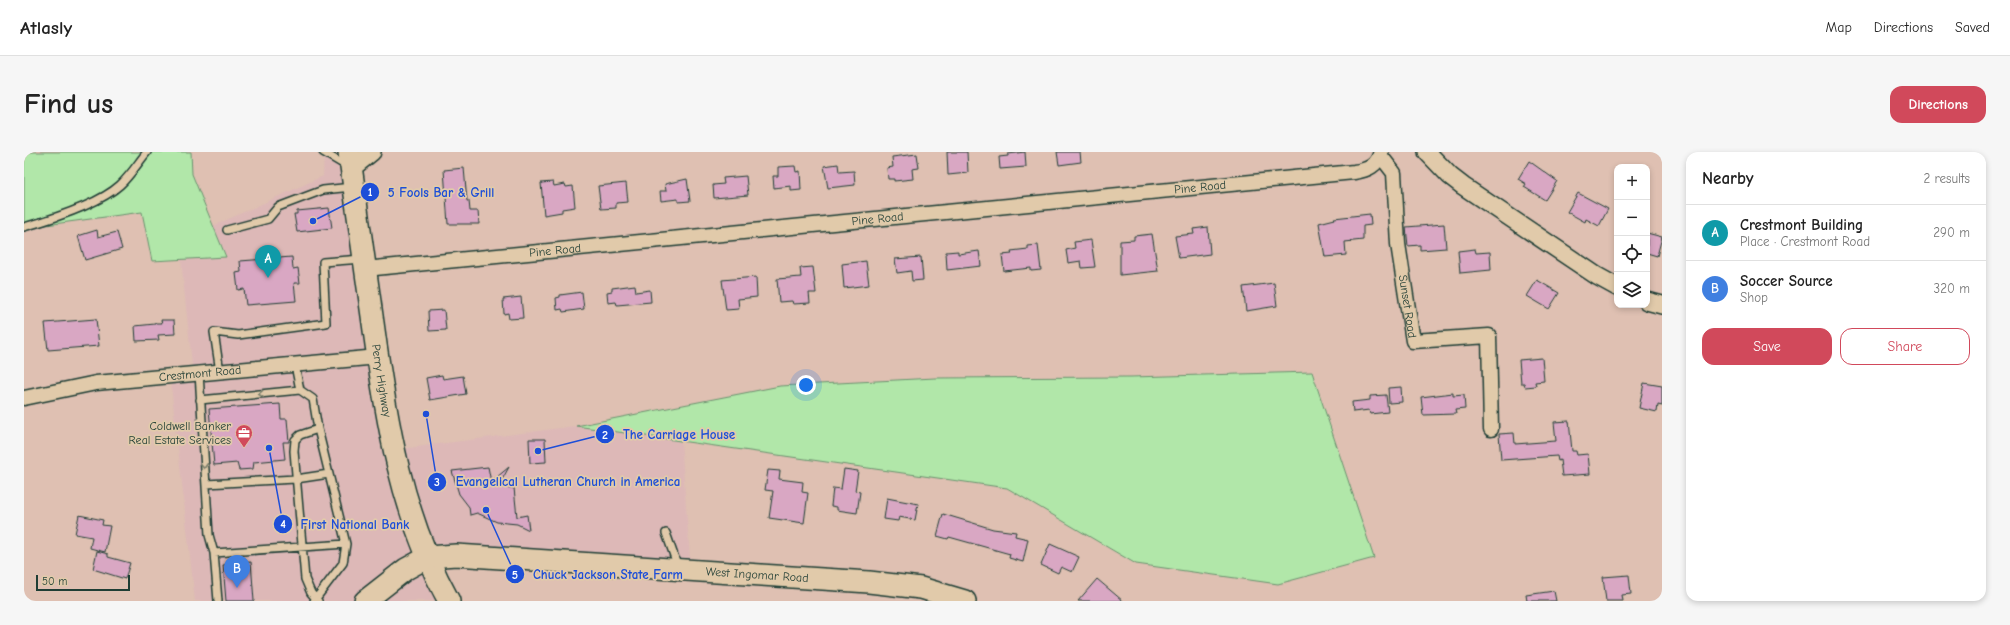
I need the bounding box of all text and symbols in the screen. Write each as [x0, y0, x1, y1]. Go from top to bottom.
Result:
text: Atlasly [20, 17, 72, 39]
text: Map [1825, 19, 1852, 36]
text: Directions [1874, 19, 1933, 36]
text: Saved [1955, 19, 1990, 36]
button: Directions [1890, 86, 1986, 123]
text: Find us [24, 88, 113, 120]
map controls [1614, 164, 1650, 308]
button: + [1614, 164, 1650, 200]
text: Nearby [1702, 169, 1753, 188]
text: 2 results [1923, 171, 1970, 186]
street label: Pine Road [1173, 178, 1227, 197]
callout: 5 Fools Bar & Grill [360, 179, 503, 204]
text: 1 [368, 185, 373, 199]
text: 5 Fools Bar & Grill [388, 185, 494, 200]
button: − [1614, 200, 1650, 236]
street label: Pine Road [851, 209, 904, 228]
text: Crestmont Building [1740, 216, 1863, 234]
text: A [1711, 225, 1719, 240]
text: 290 m [1933, 225, 1970, 240]
text: Place · Crestmont Road [1740, 234, 1870, 249]
button: locate [1614, 236, 1650, 272]
street label: Pine Road [528, 241, 582, 260]
pin: A [255, 245, 281, 278]
button: layers [1614, 272, 1650, 308]
text: Soccer Source [1740, 272, 1833, 290]
street label: Sunset Road [1396, 274, 1419, 339]
text: B [1711, 281, 1719, 296]
text: 320 m [1934, 281, 1970, 296]
text: Shop [1740, 290, 1768, 305]
button: Save [1702, 328, 1832, 365]
button: Share [1840, 328, 1970, 365]
street label: Perry Highway [369, 343, 395, 419]
street label: Crestmont Road [158, 363, 242, 384]
your location [796, 375, 816, 395]
one-way arrow [258, 389, 264, 398]
place label: Coldwell Banker Real Estate Services [129, 419, 231, 447]
callout: The Carriage House [595, 422, 743, 447]
office icon: Coldwell Banker Real Estate Services [234, 423, 254, 448]
text: The Carriage House [623, 427, 736, 442]
text: 2 [602, 428, 608, 442]
one-way arrow [200, 463, 209, 470]
callout: Evangelical Lutheran Church in America [427, 469, 688, 494]
text: Evangelical Lutheran Church in America [456, 474, 680, 489]
text: 3 [434, 475, 440, 489]
callout: First National Bank [273, 512, 418, 537]
text: 4 [280, 517, 286, 531]
text: First National Bank [301, 517, 410, 532]
pin: B [224, 555, 250, 588]
callout: Chuck Jackson State Farm [505, 562, 691, 587]
street label: West Ingomar Road [705, 564, 809, 585]
text: Chuck Jackson State Farm [533, 567, 683, 582]
text: 5 [512, 568, 518, 582]
scale bar [36, 573, 130, 592]
text: 50 m [42, 575, 67, 588]

